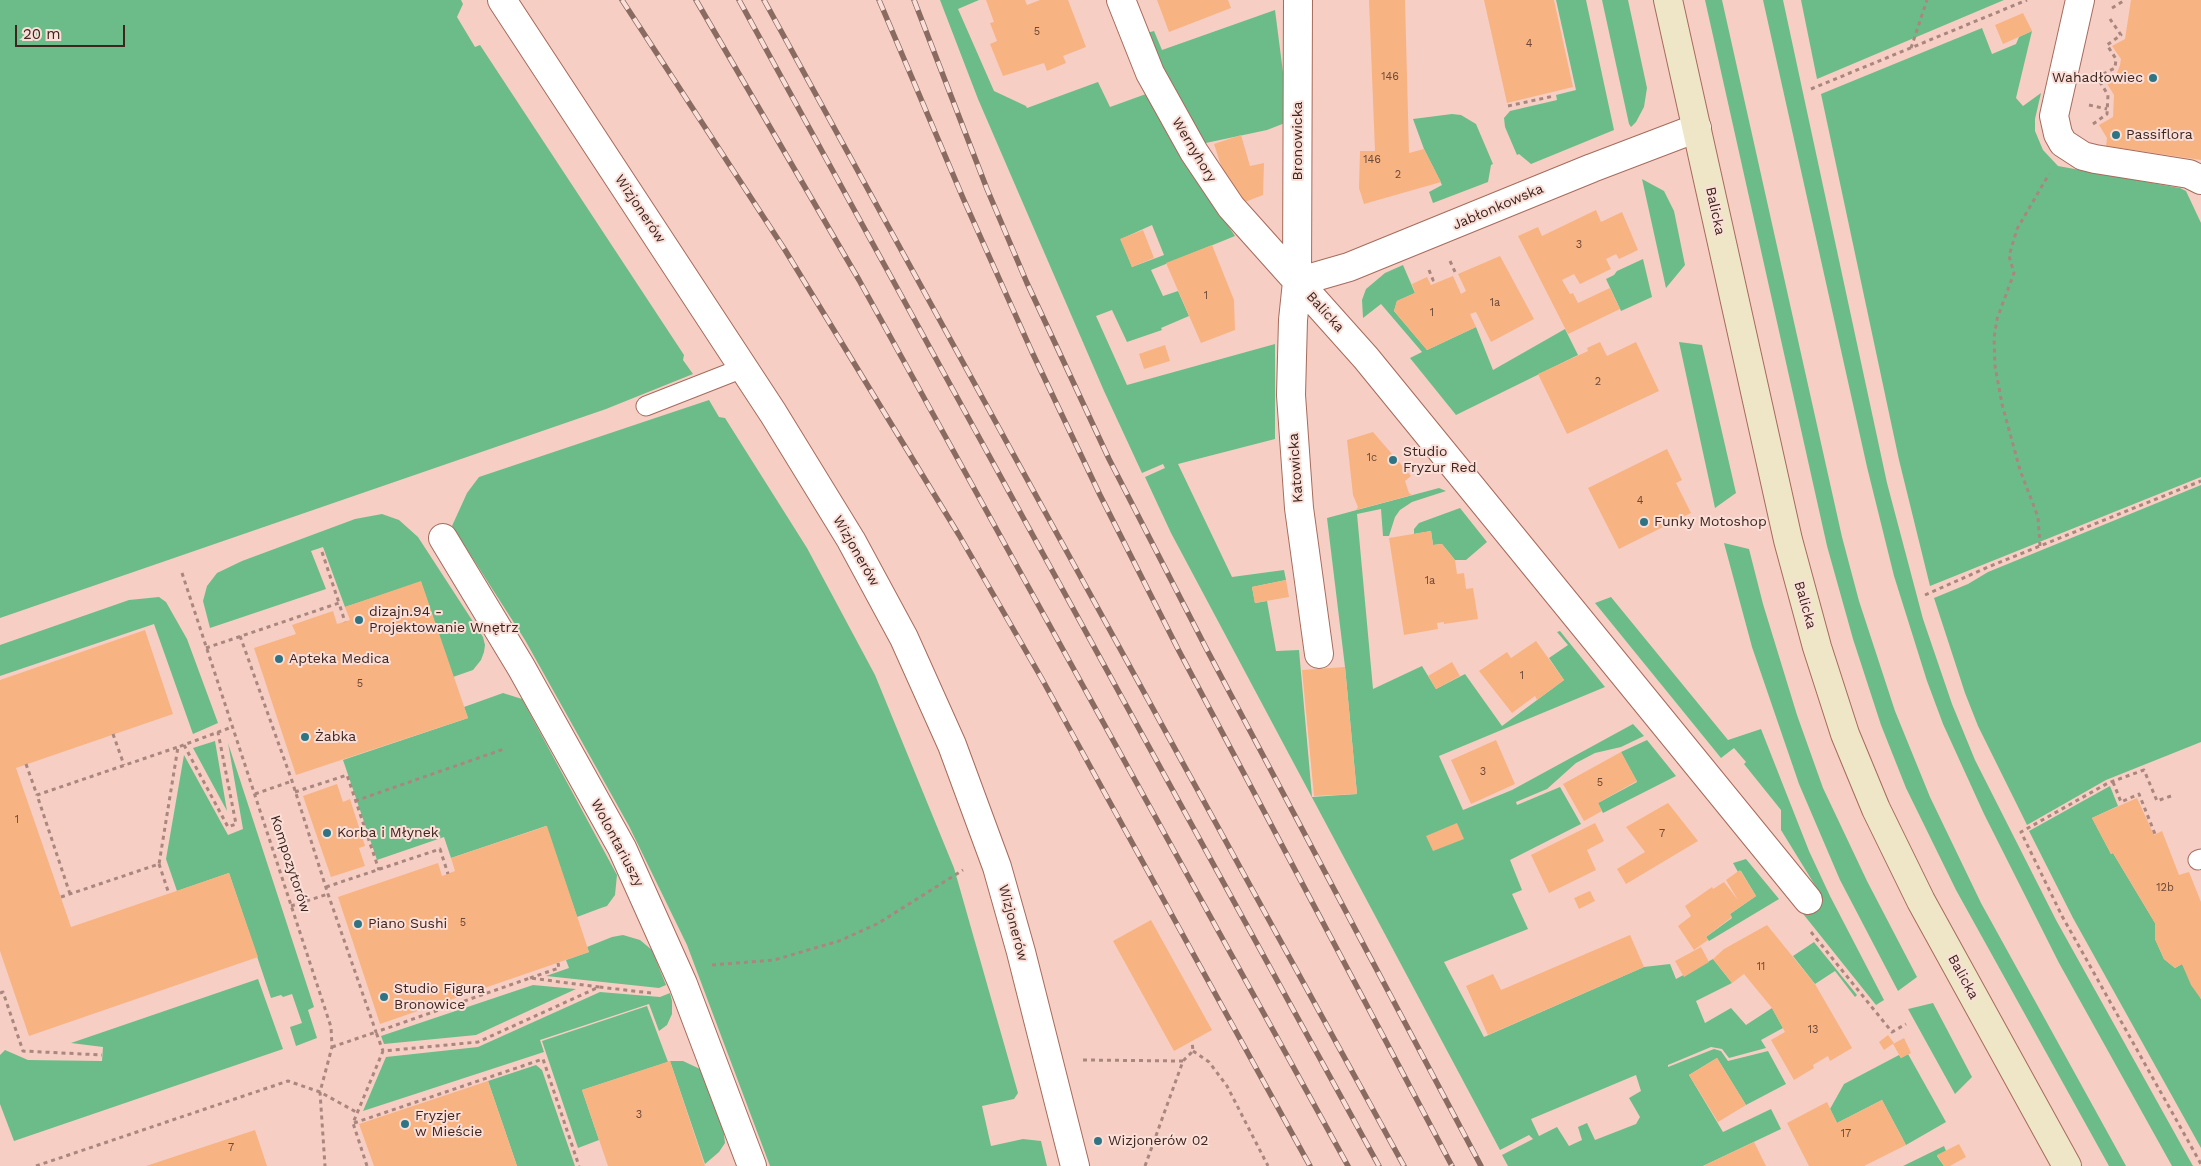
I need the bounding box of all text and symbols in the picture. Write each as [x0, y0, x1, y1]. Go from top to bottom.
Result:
scale bar [18, 15, 128, 47]
text: 20 m [23, 25, 61, 43]
house number: 5 [1034, 25, 1040, 39]
house number: 4 [1526, 37, 1532, 51]
house number: 146 [1381, 70, 1399, 84]
place label: Wahadłowiec [2052, 70, 2143, 86]
marker: Wahadłowiec [2147, 72, 2159, 84]
street label: Bronowicka [1290, 102, 1306, 180]
street label: Wernyhory [1168, 115, 1220, 185]
place label: Passiflora [2126, 127, 2193, 143]
marker: Passiflora [2110, 129, 2122, 141]
house number: 146 [1363, 153, 1381, 167]
house number: 2 [1395, 168, 1401, 182]
street label: Wizjonerów [611, 172, 669, 246]
street label: Jabłonkowska [1450, 180, 1546, 234]
street label: Balicka [1702, 185, 1728, 237]
house number: 3 [1576, 238, 1582, 252]
street label: Balicka [1302, 288, 1348, 336]
house number: 1 [1204, 289, 1208, 303]
house number: 1a [1490, 296, 1500, 310]
house number: 1 [1430, 306, 1434, 320]
house number: 2 [1595, 375, 1601, 389]
street label: Katowicka [1285, 433, 1307, 503]
place label: Studio Fryzur Red [1403, 444, 1476, 477]
house number: 1c [1367, 451, 1377, 465]
marker: Studio Fryzur Red [1387, 454, 1399, 466]
house number: 4 [1637, 494, 1643, 508]
street label: Wizjonerów [829, 513, 883, 589]
place label: Funky Motoshop [1654, 514, 1767, 530]
marker: Funky Motoshop [1638, 516, 1650, 528]
house number: 1a [1425, 574, 1435, 588]
street label: Balicka [1790, 579, 1820, 631]
place label: dizajn.94 - Projektowanie Wnętrz [369, 604, 519, 636]
marker: dizajn.94 - Projektowanie Wnętrz [353, 614, 365, 626]
place label: Apteka Medica [289, 651, 390, 667]
marker: Apteka Medica [273, 653, 285, 665]
house number: 1 [1520, 669, 1524, 683]
house number: 5 [357, 677, 363, 691]
place label: Żabka [315, 729, 356, 745]
marker: Żabka [299, 731, 311, 743]
house number: 3 [1480, 765, 1486, 779]
house number: 5 [1597, 776, 1603, 790]
street label: Wolontariuszy [587, 796, 647, 890]
house number: 1 [15, 813, 19, 827]
street label: Kompozytorów [266, 813, 314, 915]
place label: Korba i Młynek [337, 825, 439, 841]
marker: Korba i Młynek [321, 827, 333, 839]
house number: 7 [1659, 827, 1665, 841]
house number: 12b [2156, 881, 2174, 895]
street label: Wizjonerów [995, 883, 1031, 963]
place label: Piano Sushi [368, 916, 447, 932]
house number: 5 [460, 916, 466, 930]
marker: Piano Sushi [352, 918, 364, 930]
street label: Balicka [1944, 952, 1982, 1002]
house number: 11 [1757, 960, 1765, 974]
place label: Studio Figura Bronowice [394, 981, 485, 1014]
marker: Studio Figura Bronowice [378, 991, 390, 1003]
house number: 13 [1808, 1023, 1818, 1037]
place label: Fryzjer w Mieście [415, 1108, 482, 1140]
house number: 3 [636, 1108, 642, 1122]
marker: Fryzjer w Mieście [399, 1118, 411, 1130]
house number: 17 [1841, 1127, 1851, 1141]
place label: Wizjonerów 02 [1108, 1133, 1209, 1149]
marker: Wizjonerów 02 [1092, 1135, 1104, 1147]
house number: 7 [228, 1141, 234, 1155]

